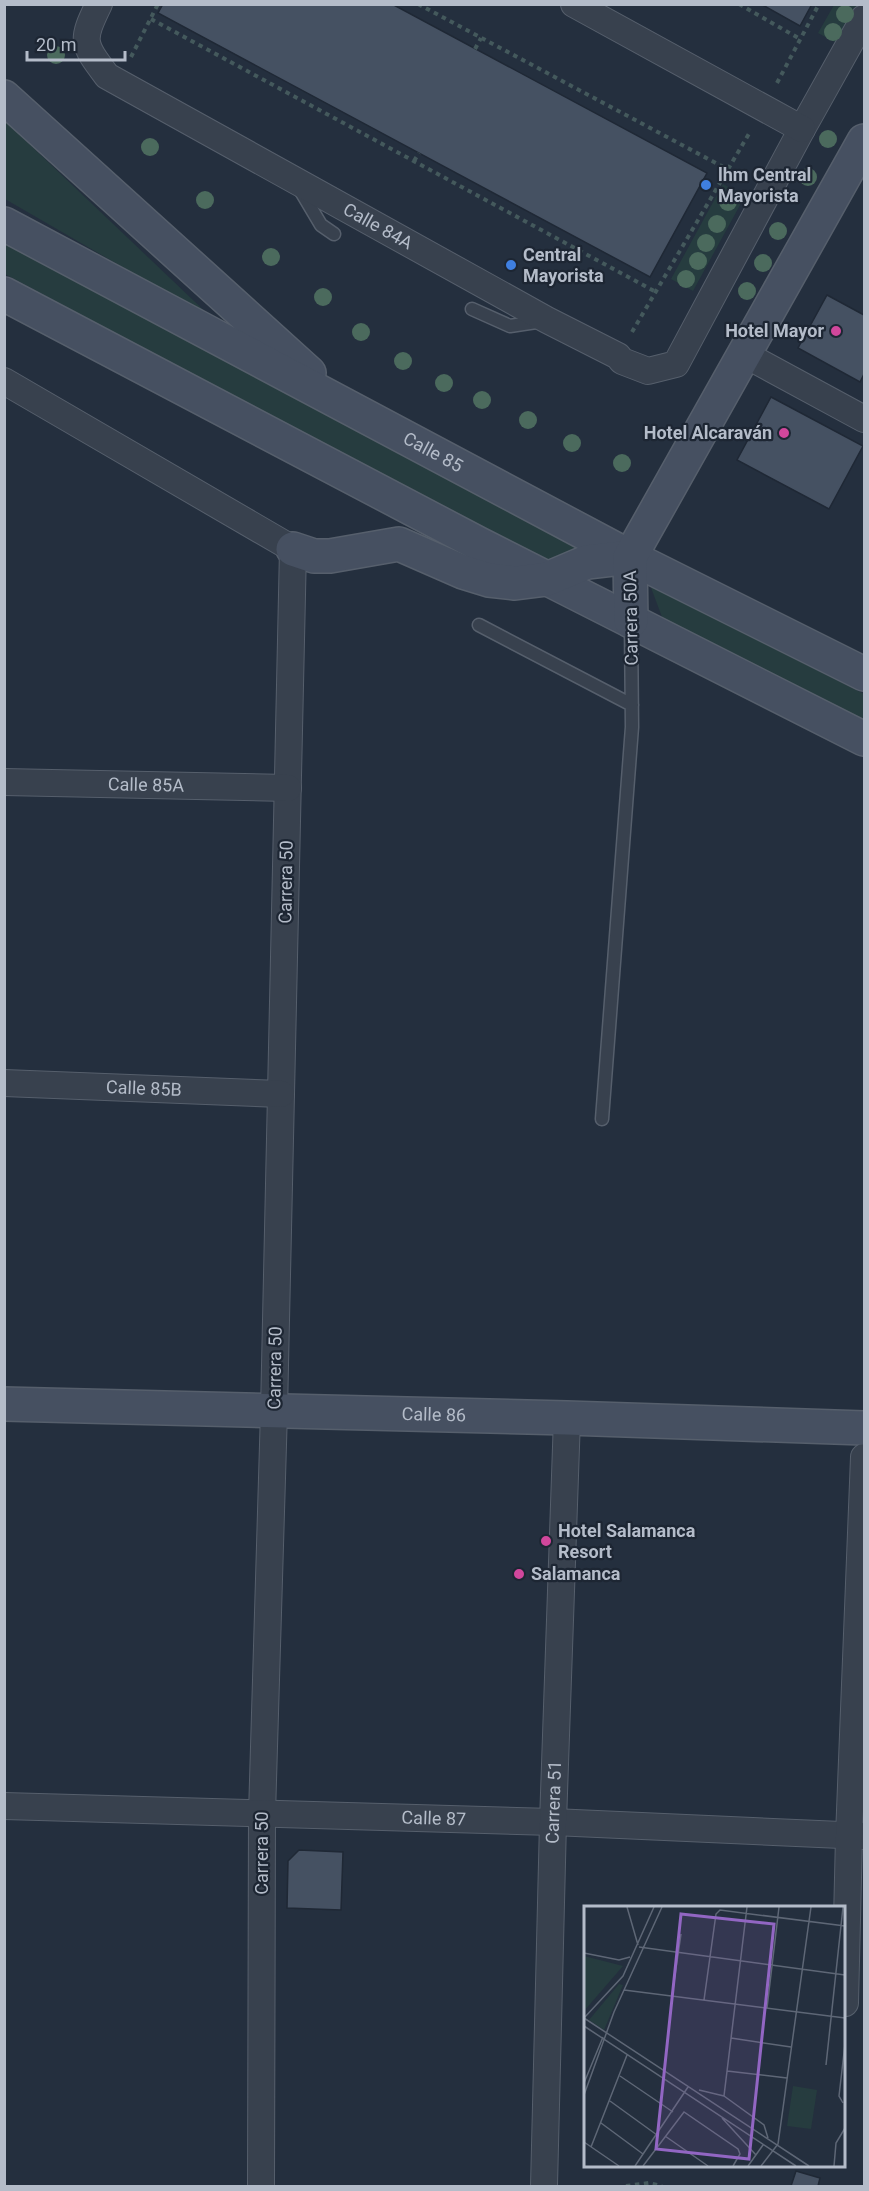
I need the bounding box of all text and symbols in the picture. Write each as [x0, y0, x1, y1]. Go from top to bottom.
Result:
scale bar [27, 24, 124, 62]
text: 20 m [36, 34, 76, 55]
place label: lhm Central Mayorista [718, 164, 811, 206]
marker: lhm Central Mayorista [699, 178, 713, 192]
street label: Calle 84A [340, 198, 417, 254]
place label: Central Mayorista [523, 244, 604, 286]
marker: Central Mayorista [504, 258, 518, 272]
place label: Hotel Mayor [725, 320, 824, 341]
marker: Hotel Mayor [829, 324, 843, 338]
place label: Hotel Alcaraván [644, 422, 772, 443]
marker: Hotel Alcaraván [777, 426, 791, 440]
street label: Calle 85 [400, 427, 467, 476]
street label: Carrera 50A [619, 570, 642, 666]
street label: Calle 85A [108, 773, 185, 796]
street label: Carrera 50 [274, 840, 297, 924]
street label: Calle 85B [106, 1076, 182, 1100]
street label: Carrera 50 [263, 1326, 286, 1410]
street label: Calle 86 [401, 1403, 466, 1425]
place label: Hotel Salamanca Resort [558, 1520, 696, 1562]
marker: Hotel Salamanca Resort [539, 1534, 553, 1548]
place label: Salamanca [531, 1563, 621, 1584]
marker: Salamanca [512, 1567, 526, 1581]
street label: Carrera 51 [541, 1760, 565, 1844]
street label: Calle 87 [401, 1807, 466, 1829]
street label: Carrera 50 [251, 1811, 272, 1895]
inset map [584, 1906, 845, 2167]

